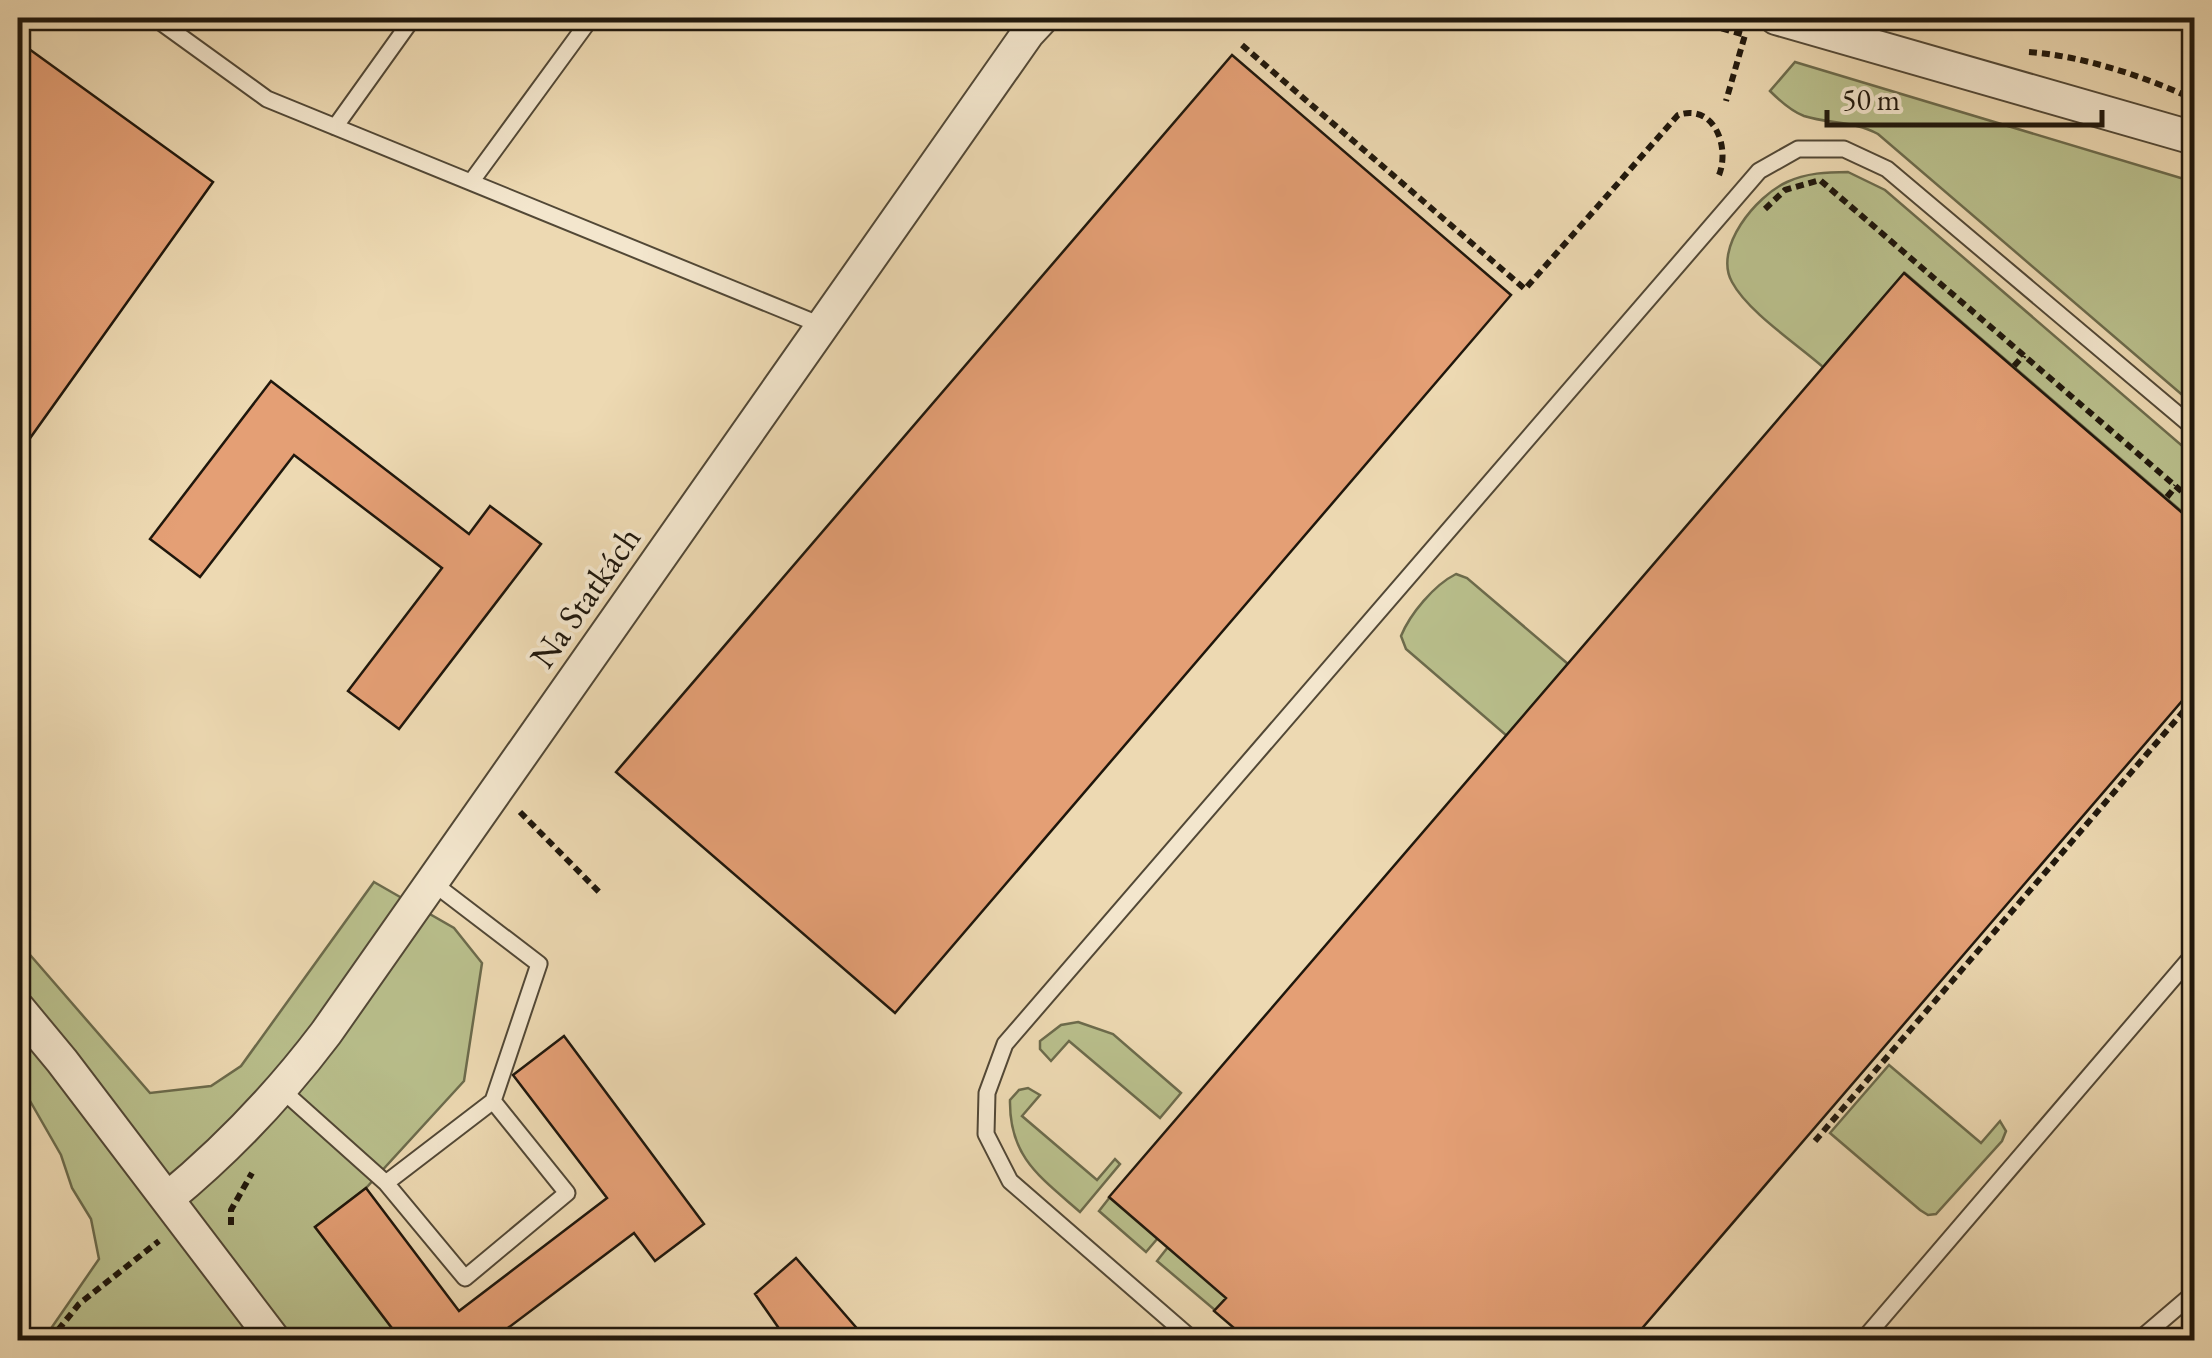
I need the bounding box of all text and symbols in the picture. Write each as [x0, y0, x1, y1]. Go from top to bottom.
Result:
scale bar [1827, 65, 2102, 127]
text: 50 m [1842, 80, 1900, 119]
street label: Na Statkách [519, 517, 650, 677]

